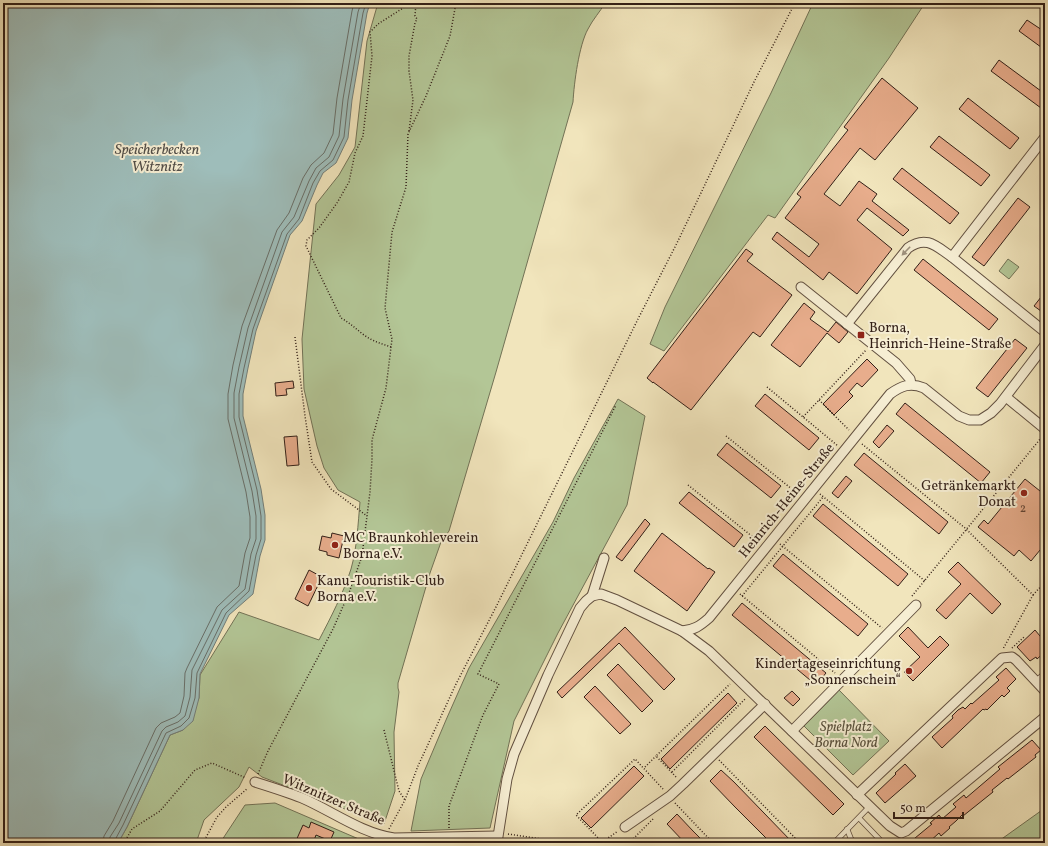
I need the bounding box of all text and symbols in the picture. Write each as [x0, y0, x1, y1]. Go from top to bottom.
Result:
water label: Speicherbecken Witznitz [115, 140, 200, 178]
one-way arrow [901, 246, 911, 256]
place label: Borna, Heinrich-Heine-Straße [869, 319, 1012, 354]
marker: Borna, Heinrich-Heine-Straße [856, 330, 866, 340]
street label: Heinrich-Heine-Straße [735, 439, 840, 562]
place label: Getränkemarkt Donat [921, 477, 1016, 512]
marker: Getränkemarkt Donat [1019, 488, 1029, 498]
house number: 2 [1020, 501, 1026, 517]
place label: MC Braunkohleverein Borna e.V. [343, 529, 479, 564]
marker: MC Braunkohleverein Borna e.V. [330, 540, 340, 550]
place label: Kanu-Touristik-Club Borna e.V. [317, 572, 445, 607]
marker: Kanu-Touristik-Club Borna e.V. [304, 583, 314, 593]
place label: Kindertageseinrichtung „Sonnenschein“ [755, 655, 901, 690]
marker: Kindertageseinrichtung „Sonnenschein“ [904, 666, 914, 676]
park label: Spielplatz Borna Nord [814, 718, 878, 753]
street label: Witznitzer Straße [279, 770, 388, 831]
scale bar [894, 794, 963, 820]
text: 50 m [900, 801, 926, 817]

